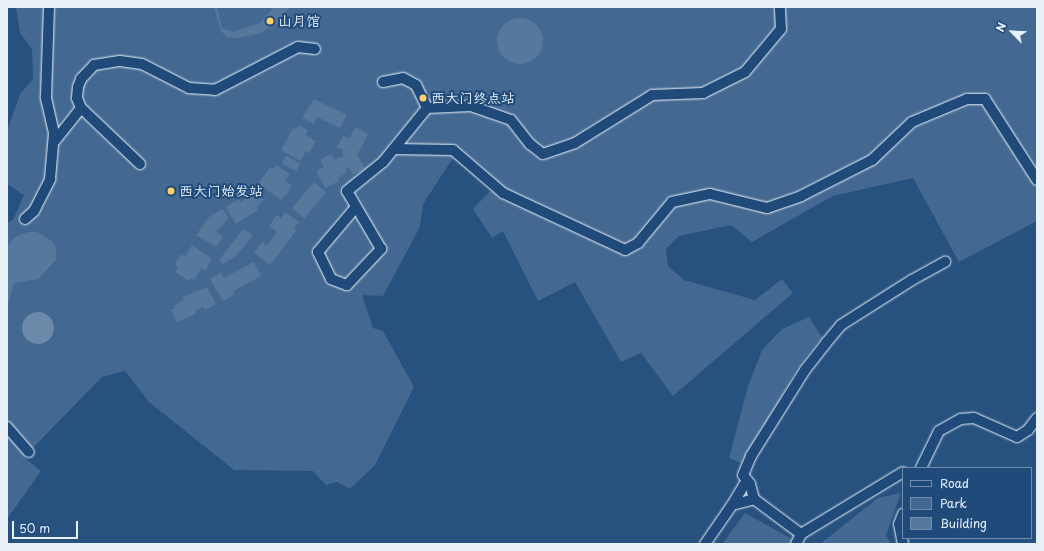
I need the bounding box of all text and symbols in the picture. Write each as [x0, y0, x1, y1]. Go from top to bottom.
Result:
north arrow [992, 12, 1032, 52]
place label: 山月馆 [278, 13, 320, 29]
marker: 山月馆 [265, 16, 275, 26]
text: N [991, 19, 1010, 34]
place label: 西大门终点站 [431, 90, 515, 106]
marker: 西大门终点站 [418, 93, 428, 103]
place label: 西大门始发站 [179, 183, 263, 199]
marker: 西大门始发站 [166, 186, 176, 196]
legend [902, 467, 1032, 539]
text: Road [940, 474, 969, 492]
text: Park [940, 494, 967, 512]
scale bar [14, 513, 80, 539]
text: Building [940, 514, 987, 532]
text: 50 m [19, 519, 50, 537]

